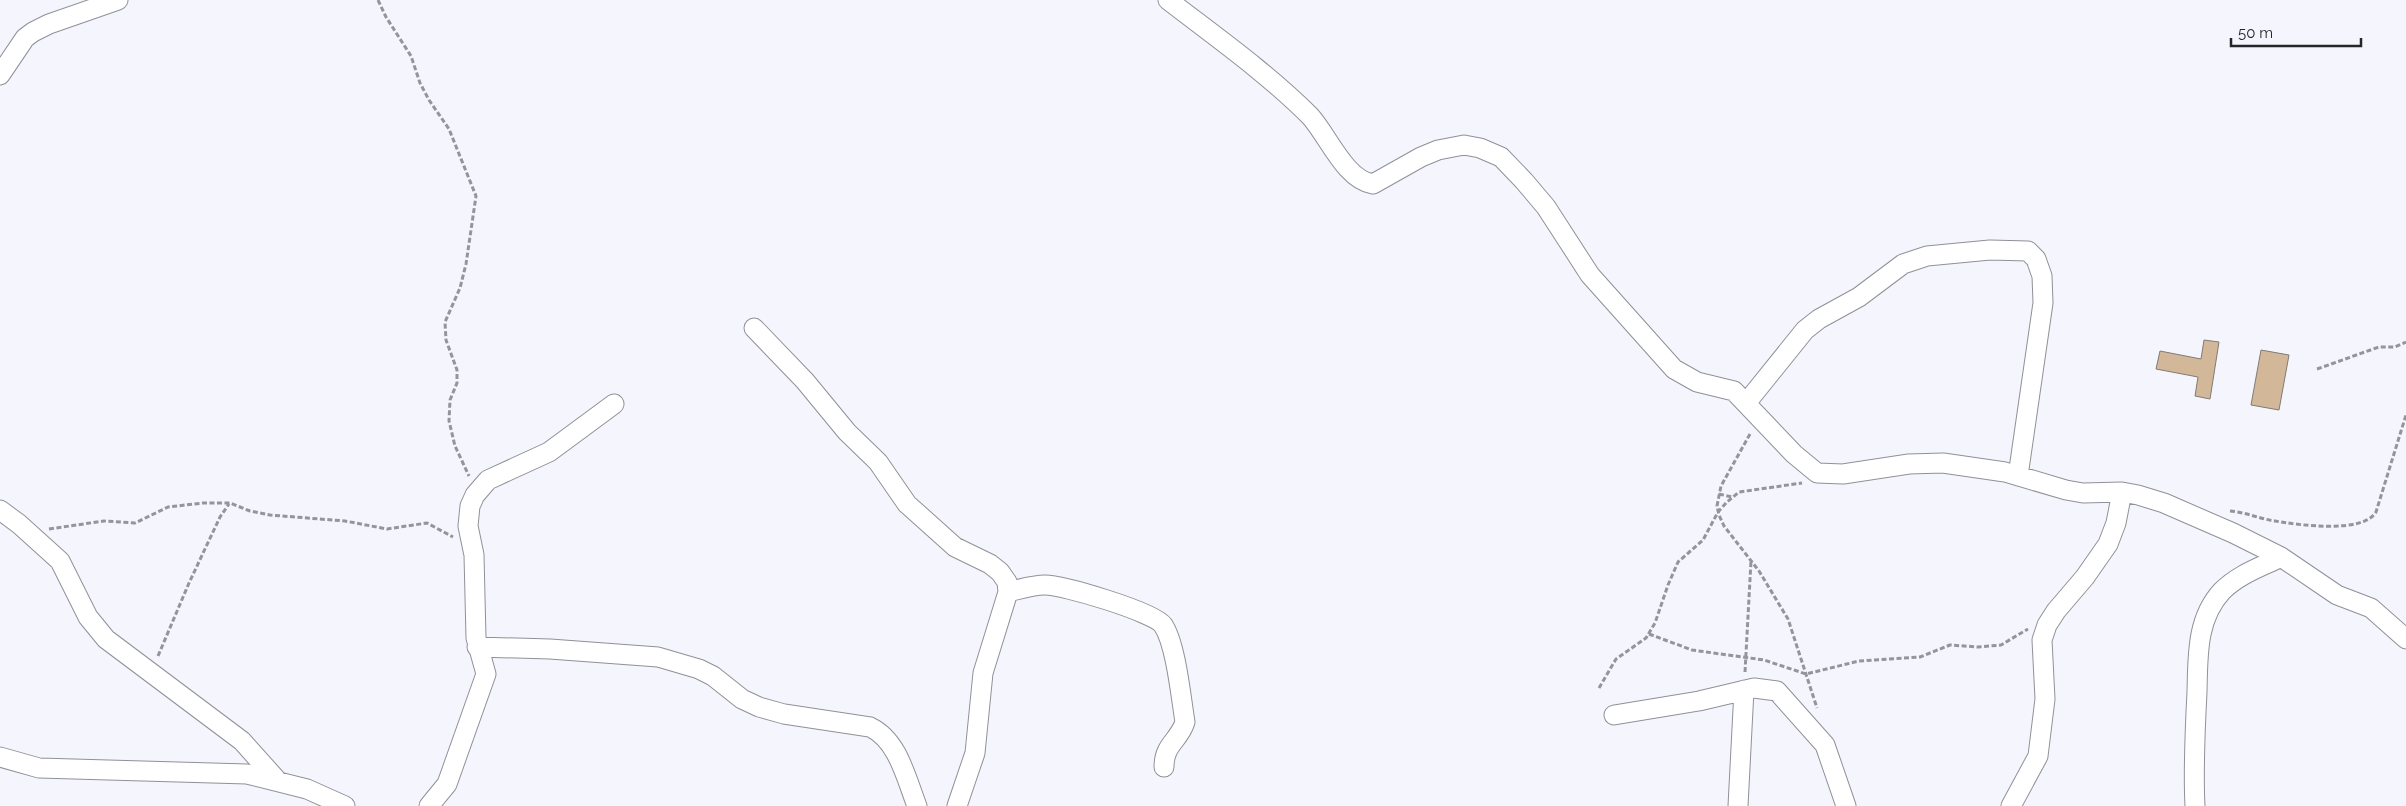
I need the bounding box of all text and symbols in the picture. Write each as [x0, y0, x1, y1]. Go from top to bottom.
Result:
scale bar [2231, 15, 2361, 47]
text: 50 m [2238, 24, 2273, 42]

